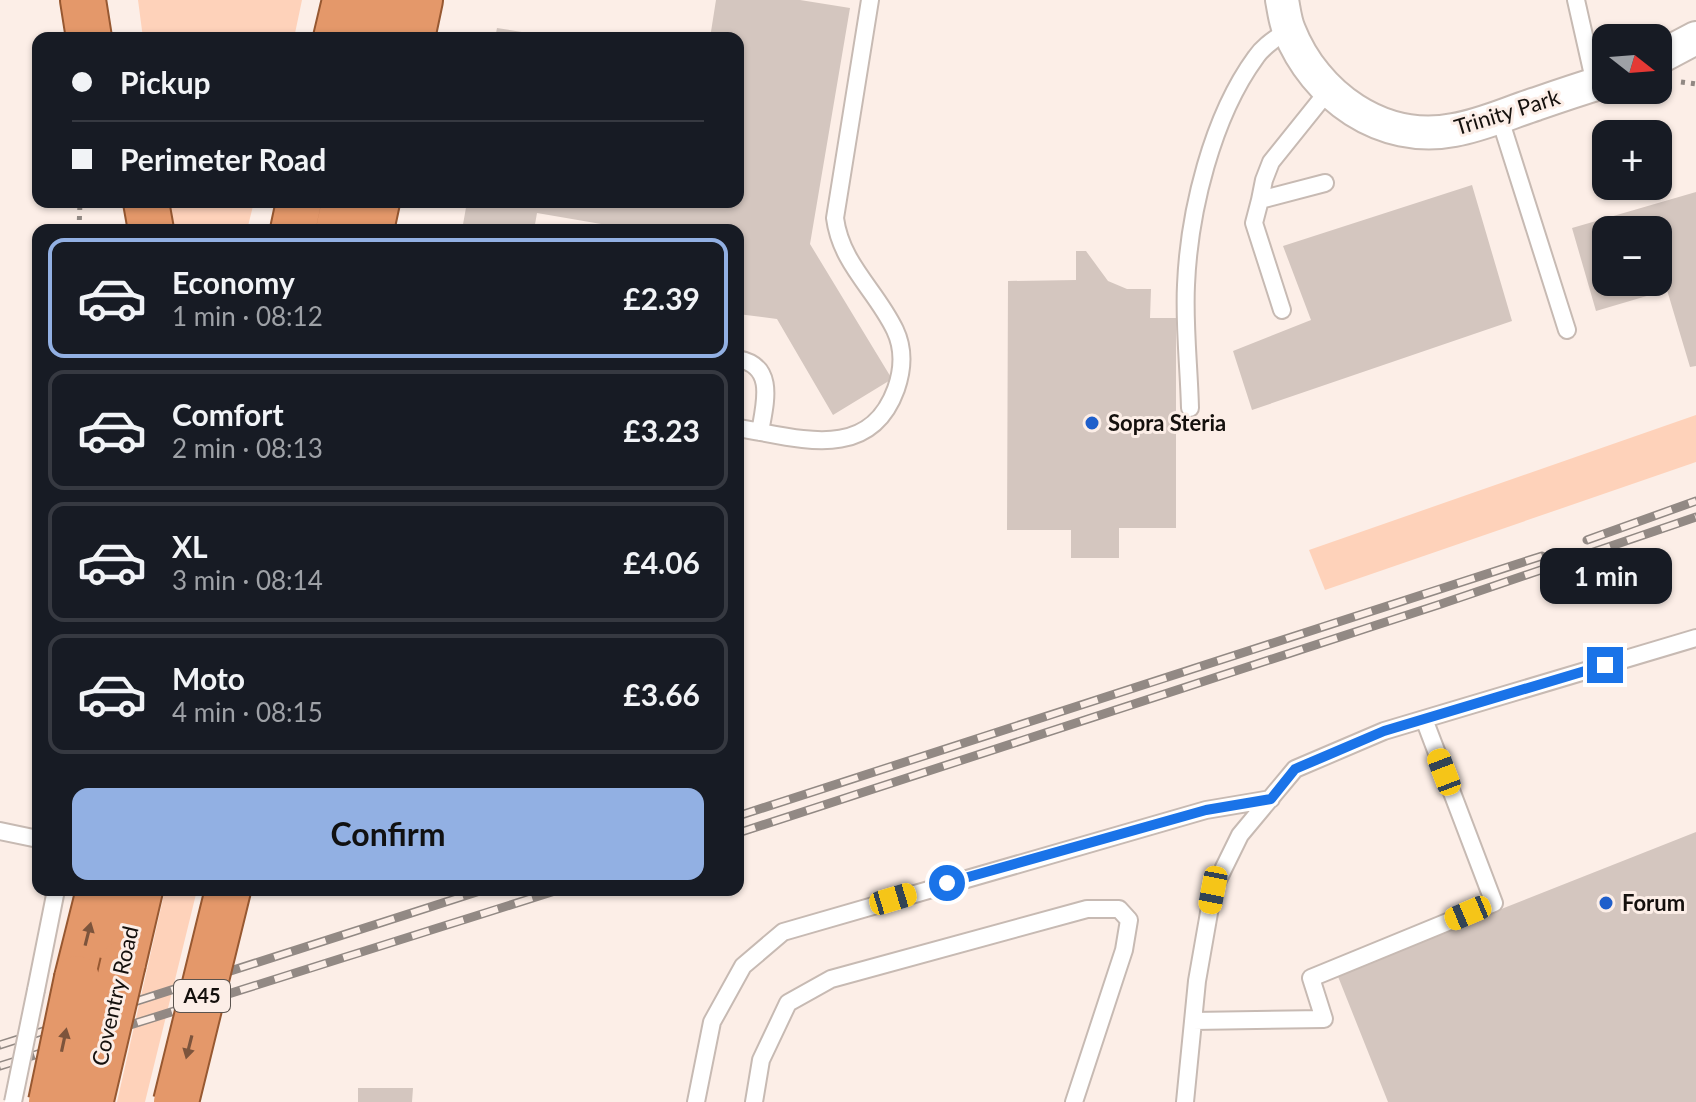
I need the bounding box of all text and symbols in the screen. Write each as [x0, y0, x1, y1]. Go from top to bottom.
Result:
north arrow [1592, 24, 1672, 104]
map controls [1592, 24, 1672, 296]
text: Pickup [120, 64, 211, 100]
street label: Trinity Park [1451, 82, 1564, 140]
button: + [1592, 120, 1672, 200]
text: Perimeter Road [120, 141, 326, 177]
button: − [1592, 216, 1672, 296]
icon: car [76, 262, 148, 334]
text: Economy [172, 264, 295, 300]
text: £2.39 [623, 280, 700, 316]
text: 1 min · 08:12 [172, 300, 323, 332]
icon: car [76, 394, 148, 466]
text: Comfort [172, 396, 284, 432]
place label: Sopra Steria [1108, 409, 1226, 436]
text: £3.23 [623, 412, 700, 448]
marker: Sopra Steria [1083, 414, 1101, 432]
text: 2 min · 08:13 [172, 432, 323, 464]
icon: car [76, 526, 148, 598]
text: XL [172, 528, 208, 564]
text: £4.06 [623, 544, 700, 580]
callout: 1 min [1539, 549, 1671, 605]
text: 1 min [1574, 560, 1638, 592]
text: 3 min · 08:14 [172, 564, 323, 596]
route end [1587, 647, 1623, 683]
icon: car [76, 658, 148, 730]
text: Moto [172, 660, 245, 696]
text: £3.66 [623, 676, 700, 712]
text: 4 min · 08:15 [172, 696, 323, 728]
car [1424, 745, 1464, 799]
button: Confirm [72, 788, 704, 880]
car [1197, 864, 1229, 916]
route start [929, 865, 965, 901]
car [867, 881, 919, 917]
place label: Forum [1622, 889, 1685, 916]
car [1441, 893, 1495, 933]
marker: Forum [1597, 894, 1615, 912]
one-way arrow [82, 922, 95, 947]
street label: Coventry Road [85, 923, 144, 1068]
road number: A45 [174, 980, 230, 1012]
one-way arrow [58, 1027, 71, 1052]
one-way arrow [183, 1035, 195, 1060]

